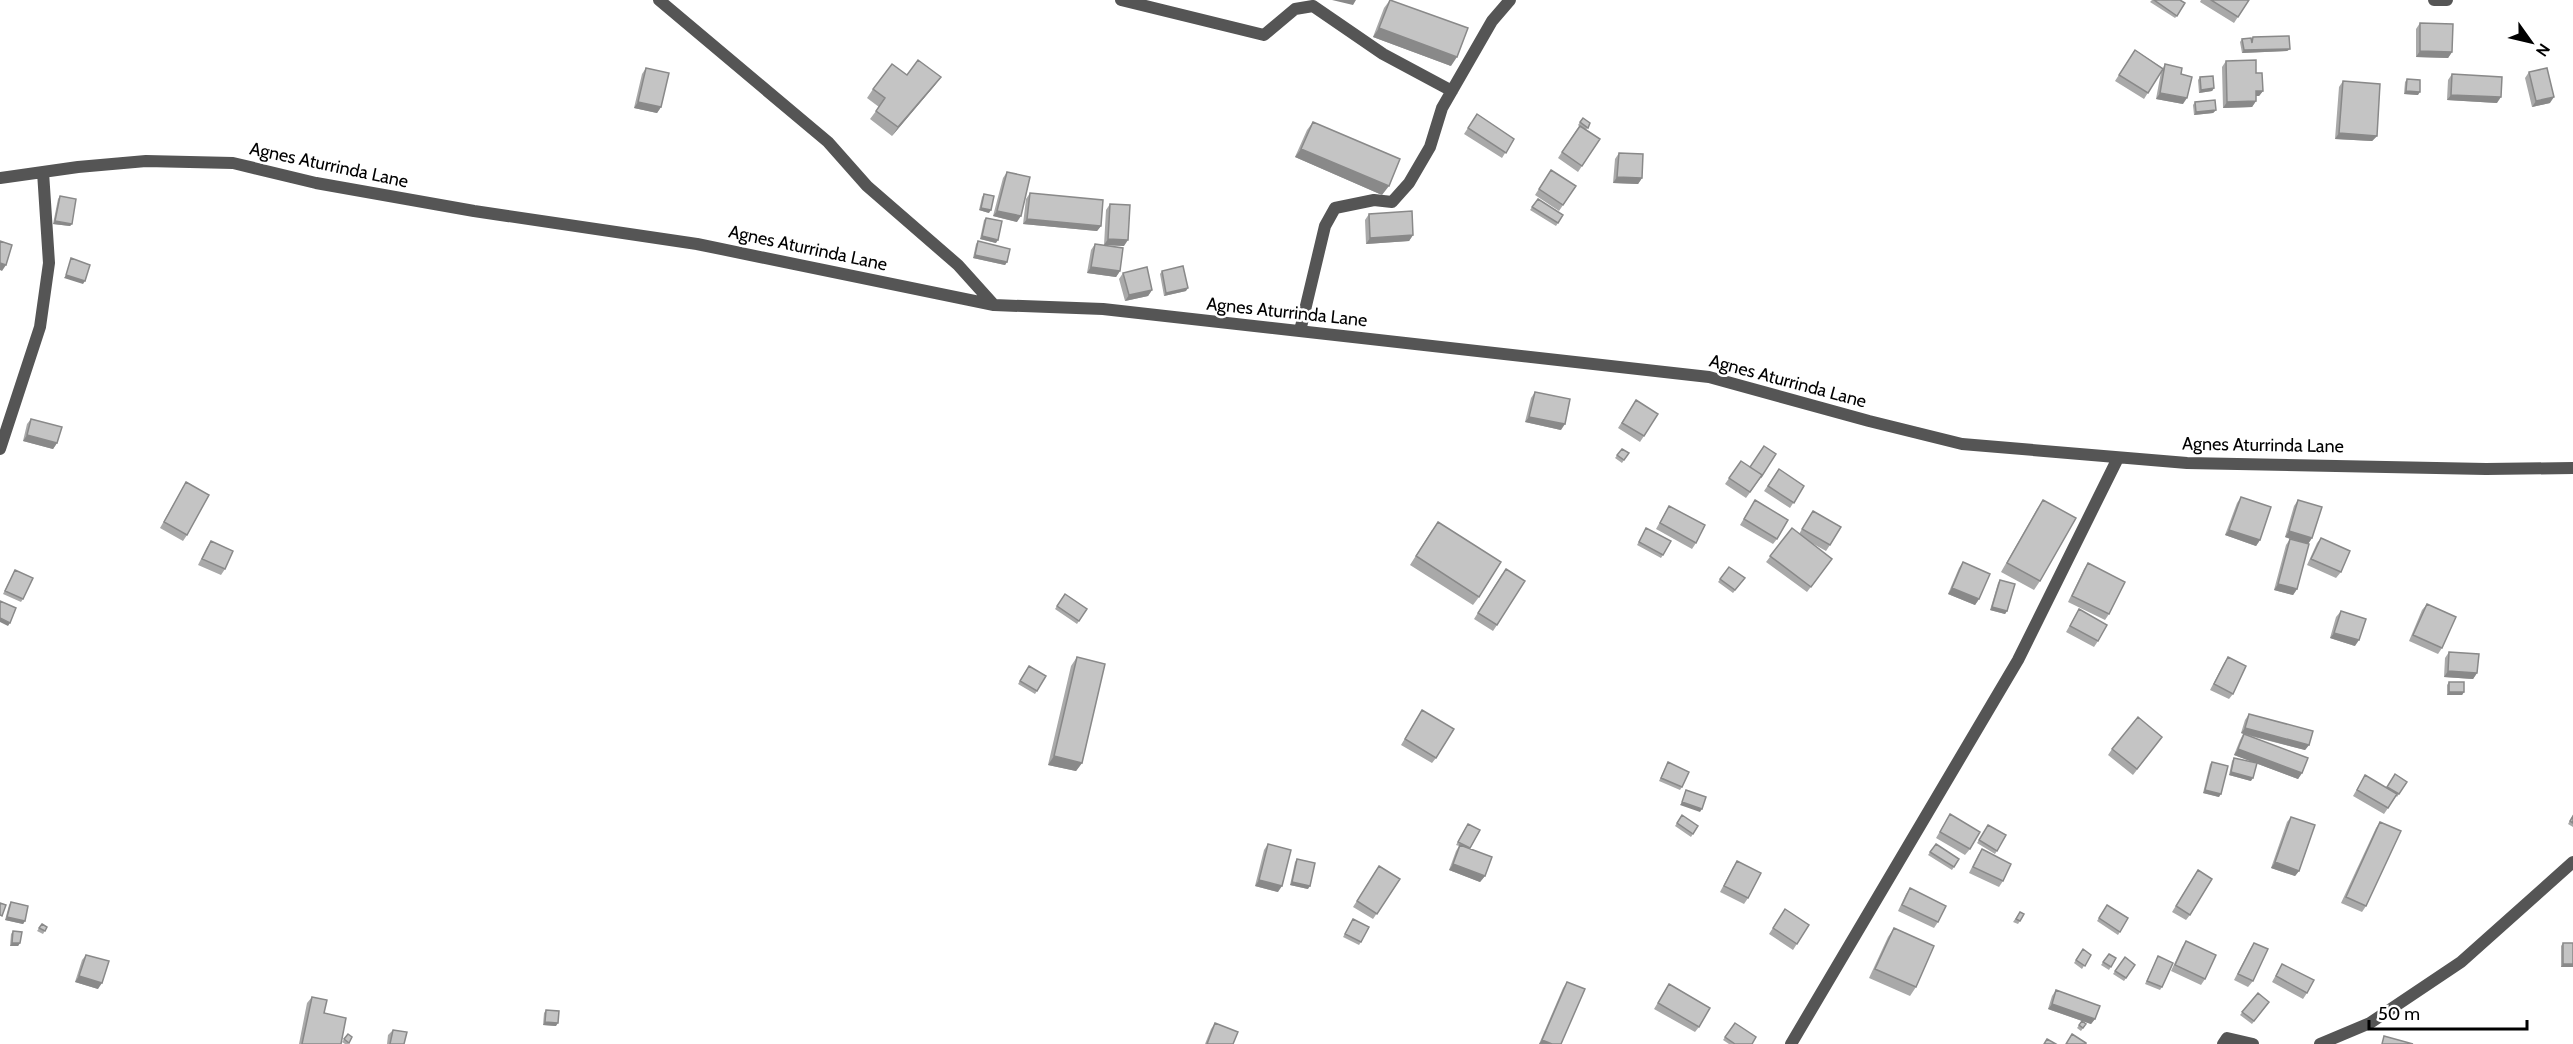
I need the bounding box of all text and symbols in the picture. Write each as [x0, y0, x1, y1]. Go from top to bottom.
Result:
north arrow [2501, 12, 2561, 72]
text: N [2532, 40, 2554, 60]
street label: Agnes Aturrinda Lane [248, 137, 410, 193]
street label: Agnes Aturrinda Lane [727, 220, 889, 276]
street label: Agnes Aturrinda Lane [1205, 293, 1369, 331]
street label: Agnes Aturrinda Lane [1707, 349, 1869, 413]
street label: Agnes Aturrinda Lane [2182, 433, 2344, 457]
scale bar [2369, 993, 2526, 1031]
text: 50 m [2378, 1003, 2420, 1025]

